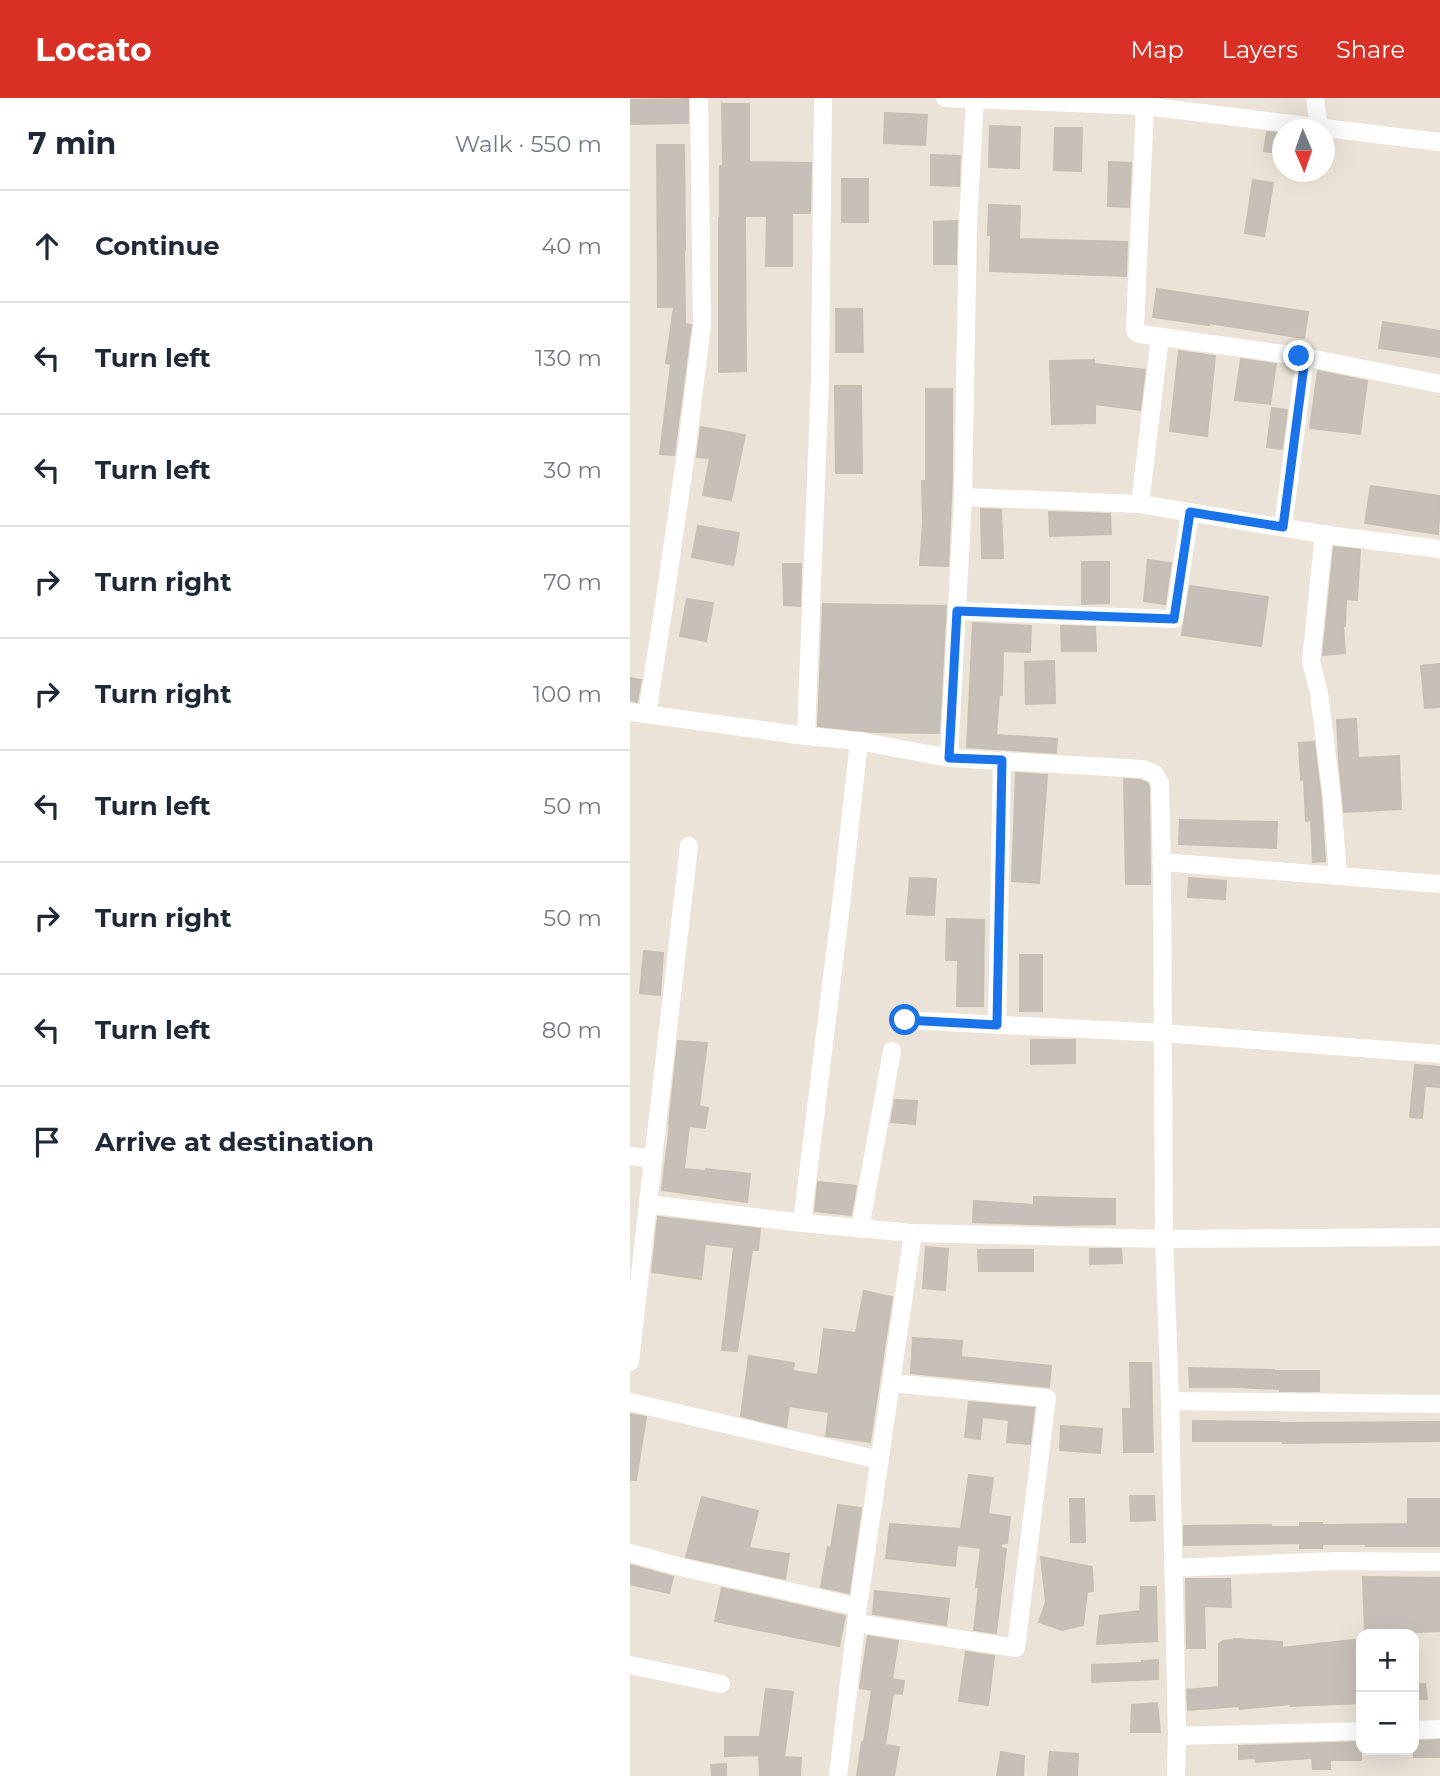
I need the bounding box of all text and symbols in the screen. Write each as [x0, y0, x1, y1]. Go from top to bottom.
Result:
text: Locato [35, 29, 152, 69]
text: Map [1130, 35, 1184, 64]
text: Layers [1222, 35, 1298, 64]
text: Share [1336, 35, 1405, 64]
north arrow [1272, 119, 1335, 182]
text: 7 min [28, 125, 116, 162]
text: Walk · 550 m [455, 130, 602, 158]
icon: ahead [28, 227, 66, 265]
text: Continue [95, 230, 220, 262]
text: 40 m [541, 232, 602, 260]
icon: left [28, 339, 66, 377]
route end [1283, 340, 1314, 371]
text: Turn left [95, 342, 211, 374]
text: 130 m [535, 344, 602, 372]
icon: left [28, 451, 66, 489]
text: Turn left [95, 454, 211, 486]
text: 30 m [543, 456, 602, 484]
icon: right [28, 563, 66, 601]
text: Turn right [95, 566, 231, 598]
text: 70 m [543, 568, 602, 596]
icon: right [28, 675, 66, 713]
text: Turn right [95, 678, 231, 710]
text: 100 m [533, 680, 602, 708]
icon: left [28, 787, 66, 825]
text: Turn left [95, 790, 211, 822]
text: 50 m [543, 792, 602, 820]
icon: right [28, 899, 66, 937]
text: Turn right [95, 902, 231, 934]
text: 50 m [543, 904, 602, 932]
route start [889, 1004, 920, 1035]
icon: left [28, 1011, 66, 1049]
text: Turn left [95, 1014, 211, 1046]
text: 80 m [542, 1016, 602, 1044]
icon: arrive [28, 1123, 66, 1161]
text: Arrive at destination [95, 1126, 374, 1158]
map controls [1356, 1629, 1419, 1755]
button: + [1356, 1629, 1419, 1692]
button: − [1356, 1692, 1419, 1755]

